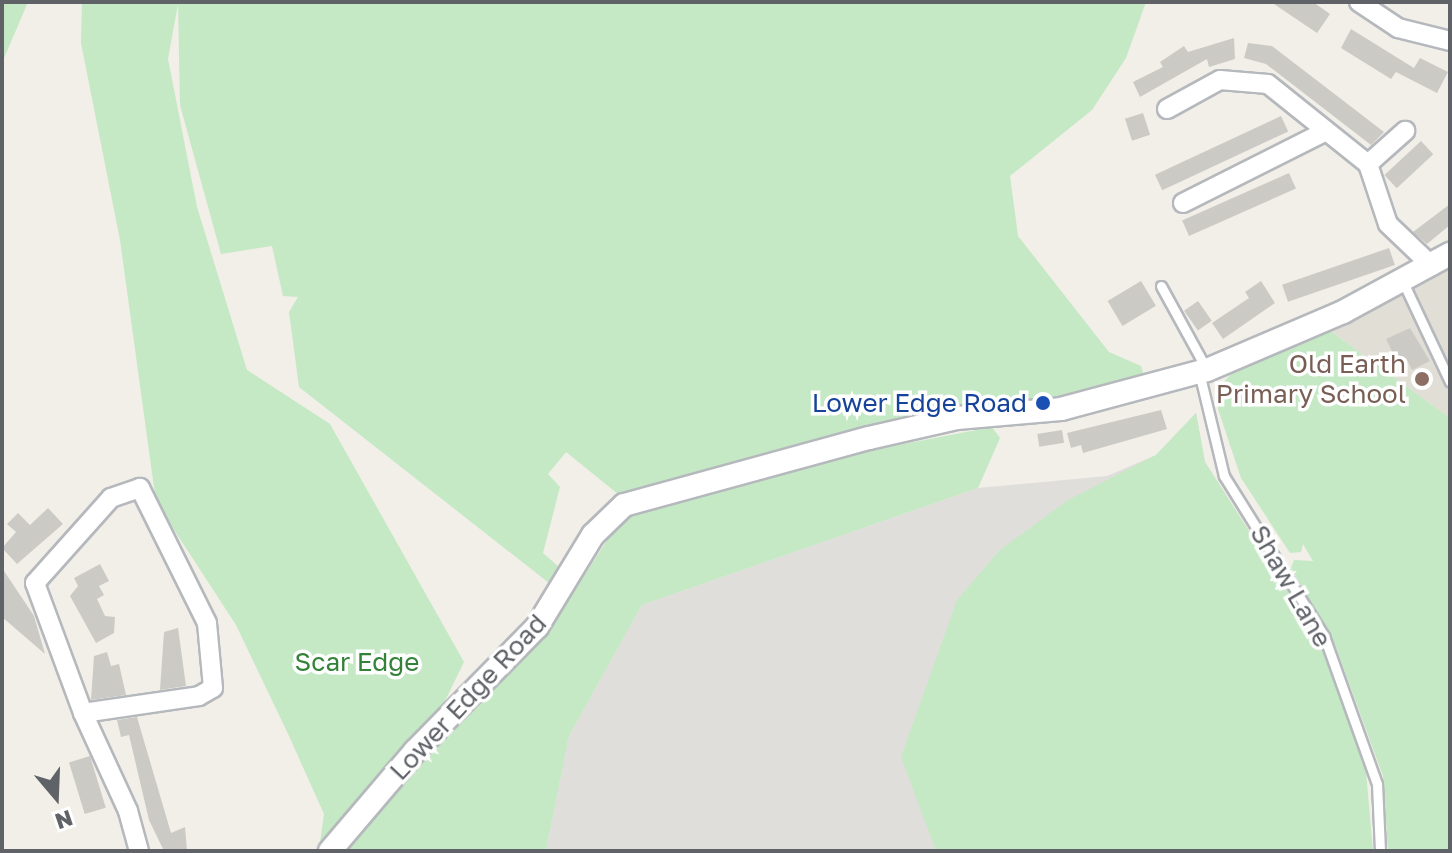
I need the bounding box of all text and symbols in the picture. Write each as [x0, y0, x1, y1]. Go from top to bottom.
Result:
place label: Old Earth Primary School [1216, 348, 1406, 410]
marker: Old Earth Primary School [1413, 370, 1431, 388]
place label: Lower Edge Road [812, 387, 1027, 419]
marker: Lower Edge Road [1034, 394, 1052, 412]
street label: Shaw Lane [1244, 520, 1338, 652]
street label: Lower Edge Road [383, 608, 553, 786]
park label: Scar Edge [295, 646, 419, 678]
north arrow [16, 757, 96, 837]
text: N [52, 805, 76, 836]

